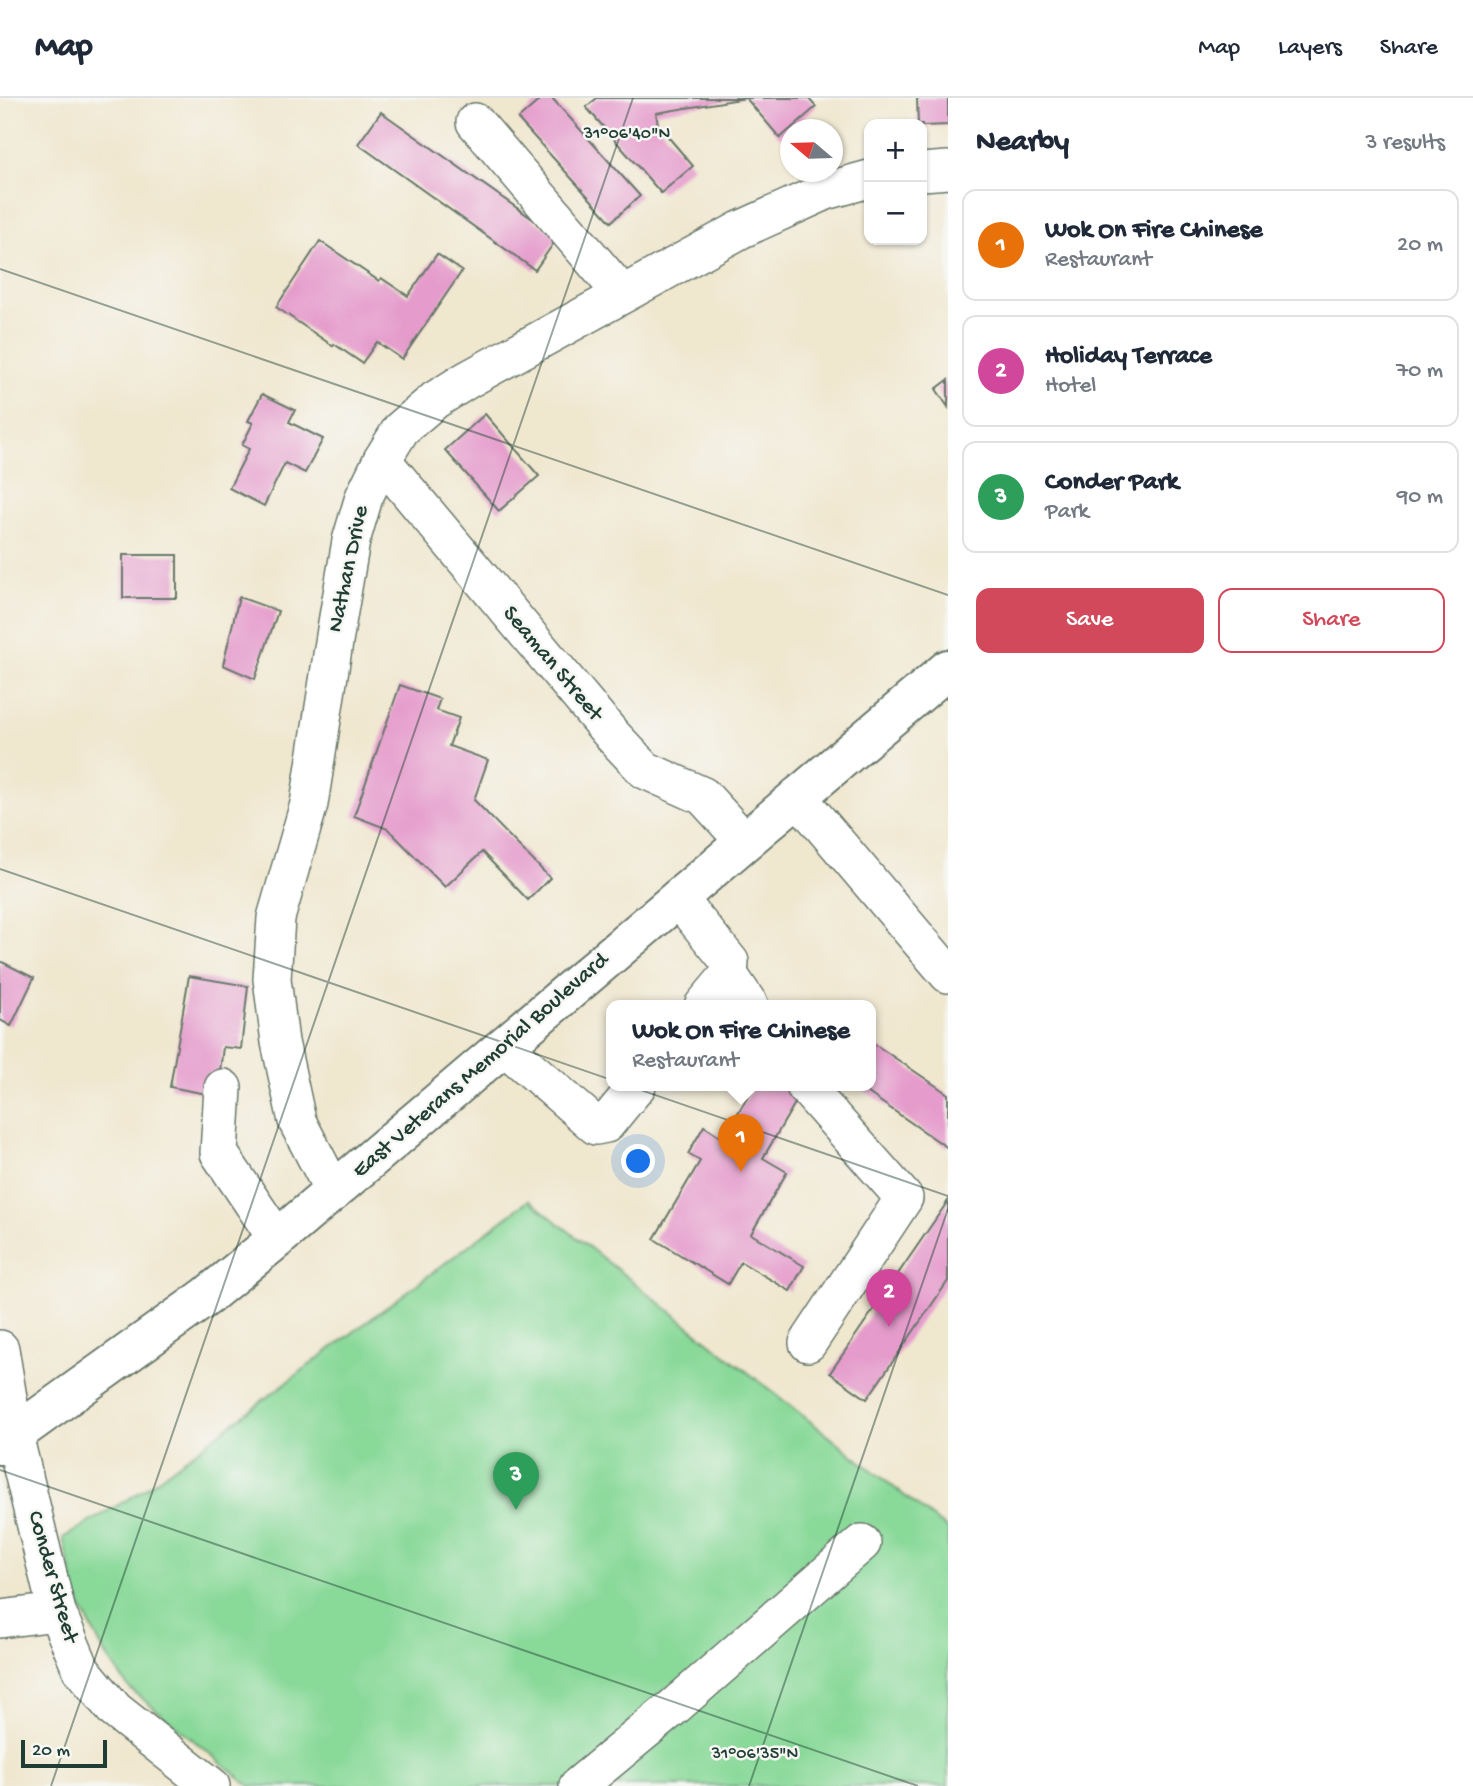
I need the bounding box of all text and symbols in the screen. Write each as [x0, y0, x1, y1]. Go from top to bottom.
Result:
text: Map [35, 29, 92, 67]
text: Map [1198, 34, 1240, 63]
text: Layers [1278, 34, 1342, 63]
text: Share [1380, 34, 1438, 63]
north arrow [780, 119, 843, 182]
map controls [864, 119, 927, 245]
button: + [864, 119, 927, 182]
text: 31°06'40"N [583, 124, 670, 145]
text: Nearby [976, 126, 1069, 161]
text: 3 results [1365, 130, 1445, 157]
button: − [864, 182, 927, 245]
text: Wok On Fire Chinese [1045, 216, 1263, 247]
text: 1 [996, 232, 1006, 259]
text: 20 m [1397, 232, 1443, 259]
text: Restaurant [1045, 247, 1152, 274]
text: Holiday Terrace [1045, 342, 1212, 373]
text: 2 [995, 358, 1007, 385]
text: 70 m [1396, 358, 1443, 385]
text: Hotel [1045, 373, 1096, 400]
text: Conder Park [1045, 468, 1179, 499]
text: 3 [995, 484, 1007, 511]
text: 90 m [1397, 484, 1443, 511]
text: Park [1045, 499, 1089, 526]
street label: Nathan Drive [322, 502, 376, 635]
button: Save [976, 588, 1204, 653]
button: Share [1218, 588, 1445, 653]
street label: Seaman Street [496, 601, 609, 728]
street label: East Veterans Memorial Boulevard [347, 946, 616, 1185]
popup [606, 1000, 876, 1091]
text: Wok On Fire Chinese [632, 1017, 850, 1048]
text: Restaurant [632, 1048, 739, 1075]
pin: 1 [718, 1114, 764, 1172]
your location [621, 1144, 655, 1178]
pin: 2 [866, 1269, 912, 1327]
pin: 3 [493, 1452, 539, 1510]
street label: Conder Street [20, 1508, 84, 1647]
scale bar [21, 1737, 107, 1769]
text: 20 m [32, 1740, 70, 1763]
text: 31°06'35"N [711, 1744, 798, 1765]

